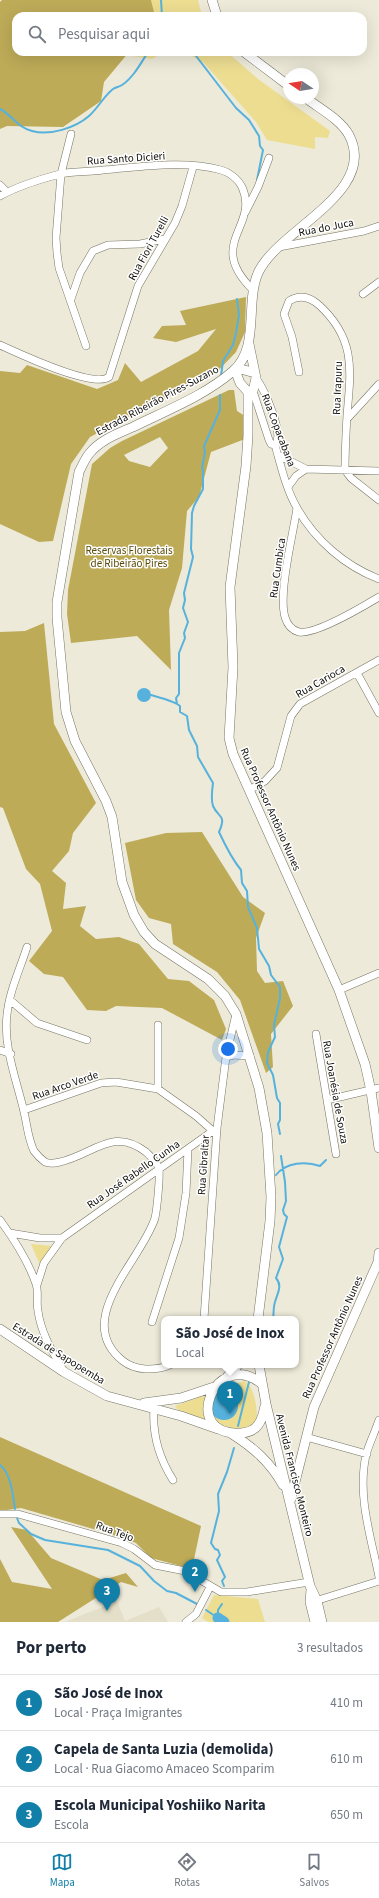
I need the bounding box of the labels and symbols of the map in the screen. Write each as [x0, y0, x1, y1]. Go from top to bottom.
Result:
north arrow [283, 68, 319, 104]
street label: Rua Santo Dicieri [86, 148, 166, 169]
street label: Rua Fiori Turelli [125, 213, 172, 283]
street label: Rua do Juca [297, 215, 355, 240]
street label: Rua Irapuru [329, 361, 346, 415]
street label: Estrada Ribeirão Pires-Suzano [93, 362, 221, 439]
street label: Rua Copacabana [258, 391, 299, 469]
street label: Rua Cumbica [266, 537, 289, 599]
park label: Reservas Florestais de Ribeirão Pires [85, 543, 173, 571]
street label: Rua Carioca [293, 661, 348, 702]
street label: Rua Professor Antônio Nunes [237, 745, 305, 873]
your location [218, 1039, 238, 1059]
street label: Rua Joanésia de Souza [319, 1039, 352, 1145]
street label: Rua Arco Verde [30, 1067, 101, 1104]
street label: Rua Gibraltar [194, 1134, 213, 1196]
street label: Rua José Rabello Cunha [84, 1137, 183, 1212]
street label: Rua Professor Antônio Nunes [299, 1273, 367, 1401]
street label: Estrada de Sapopemba [10, 1319, 108, 1388]
pin: 1 [217, 1381, 243, 1414]
street label: Avenida Francisco Monteiro [272, 1412, 317, 1538]
street label: Rua Tejo [94, 1518, 136, 1545]
pin: 2 [182, 1559, 208, 1592]
pin: 3 [94, 1578, 120, 1611]

